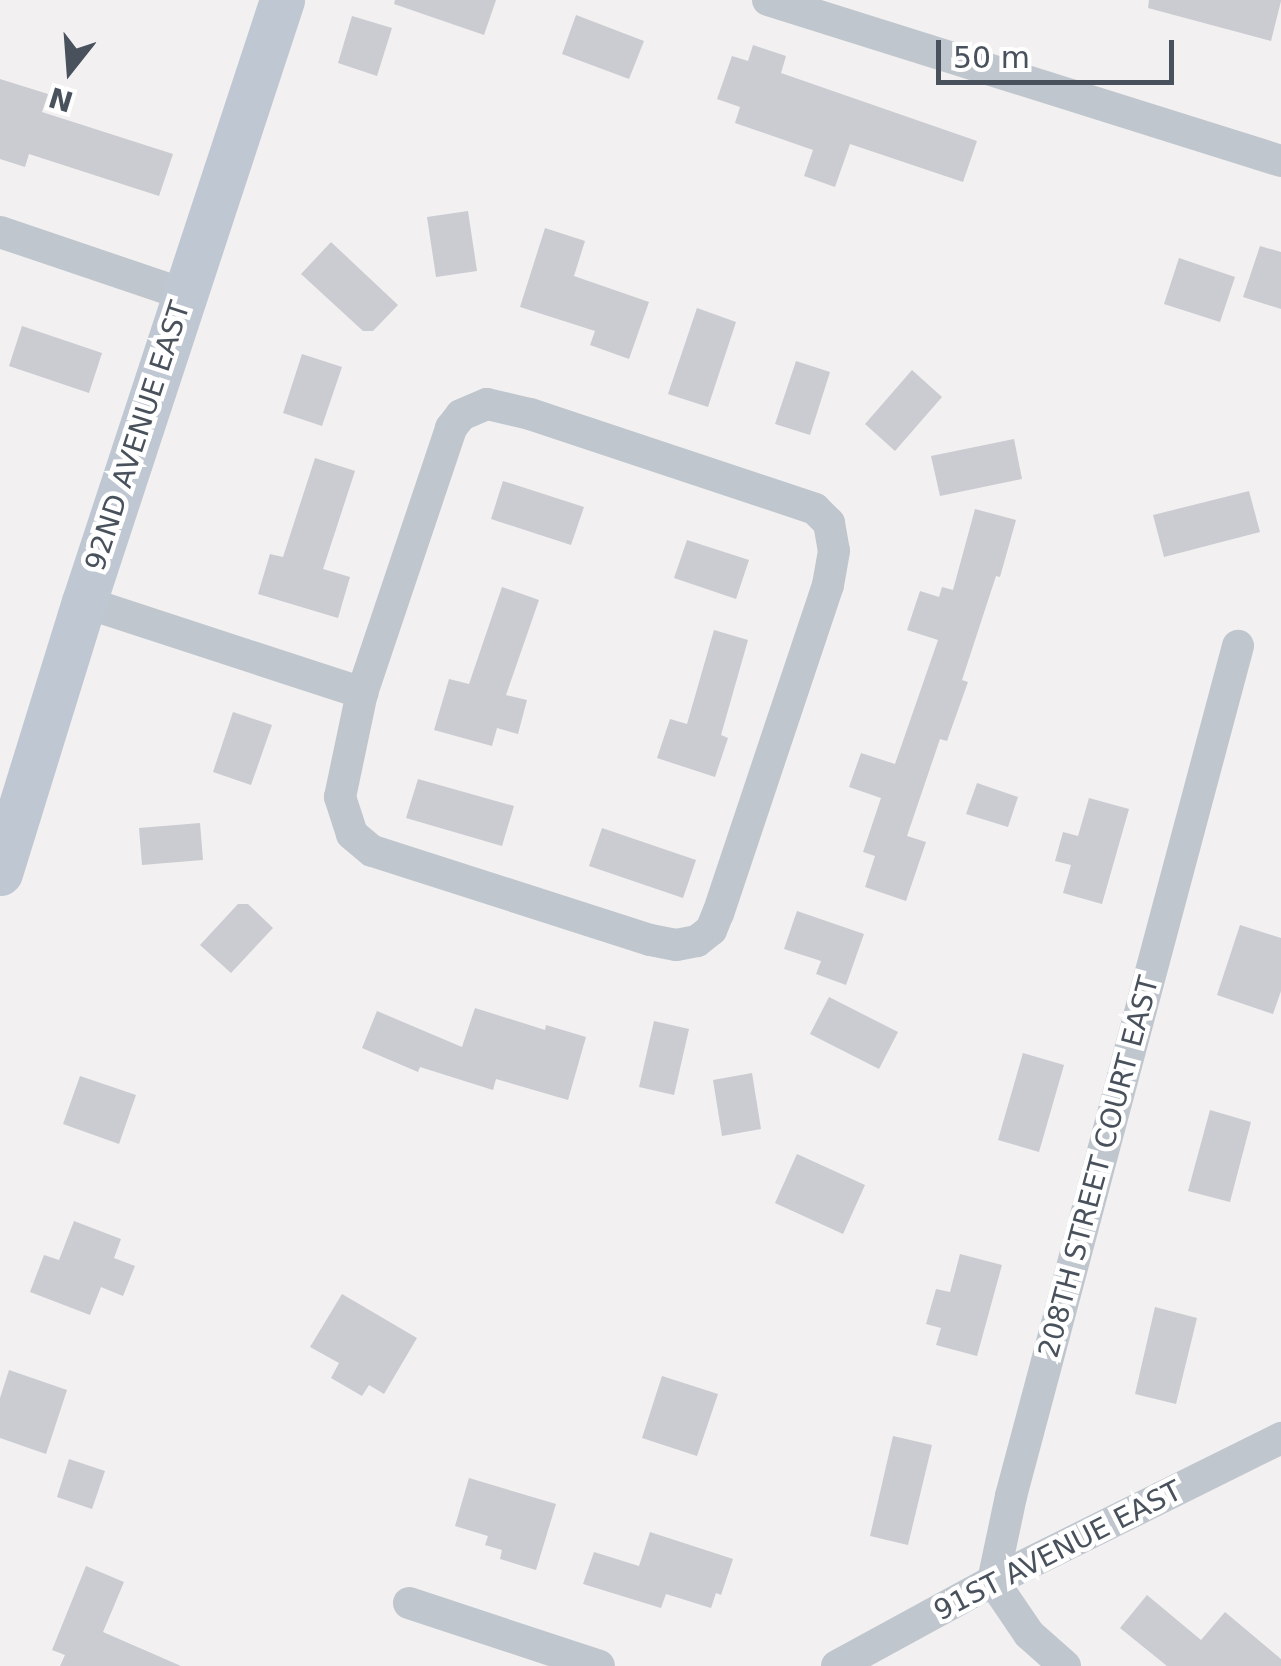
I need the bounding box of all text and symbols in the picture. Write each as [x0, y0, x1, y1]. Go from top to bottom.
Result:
north arrow [20, 20, 120, 120]
scale bar [941, 20, 1178, 82]
text: 50 m [953, 40, 1030, 75]
text: N [45, 80, 77, 118]
street label: 92ND AVENUE EAST [79, 297, 197, 575]
street label: 208TH STREET COURT EAST [1032, 973, 1166, 1361]
street label: 91ST AVENUE EAST [929, 1474, 1187, 1628]

